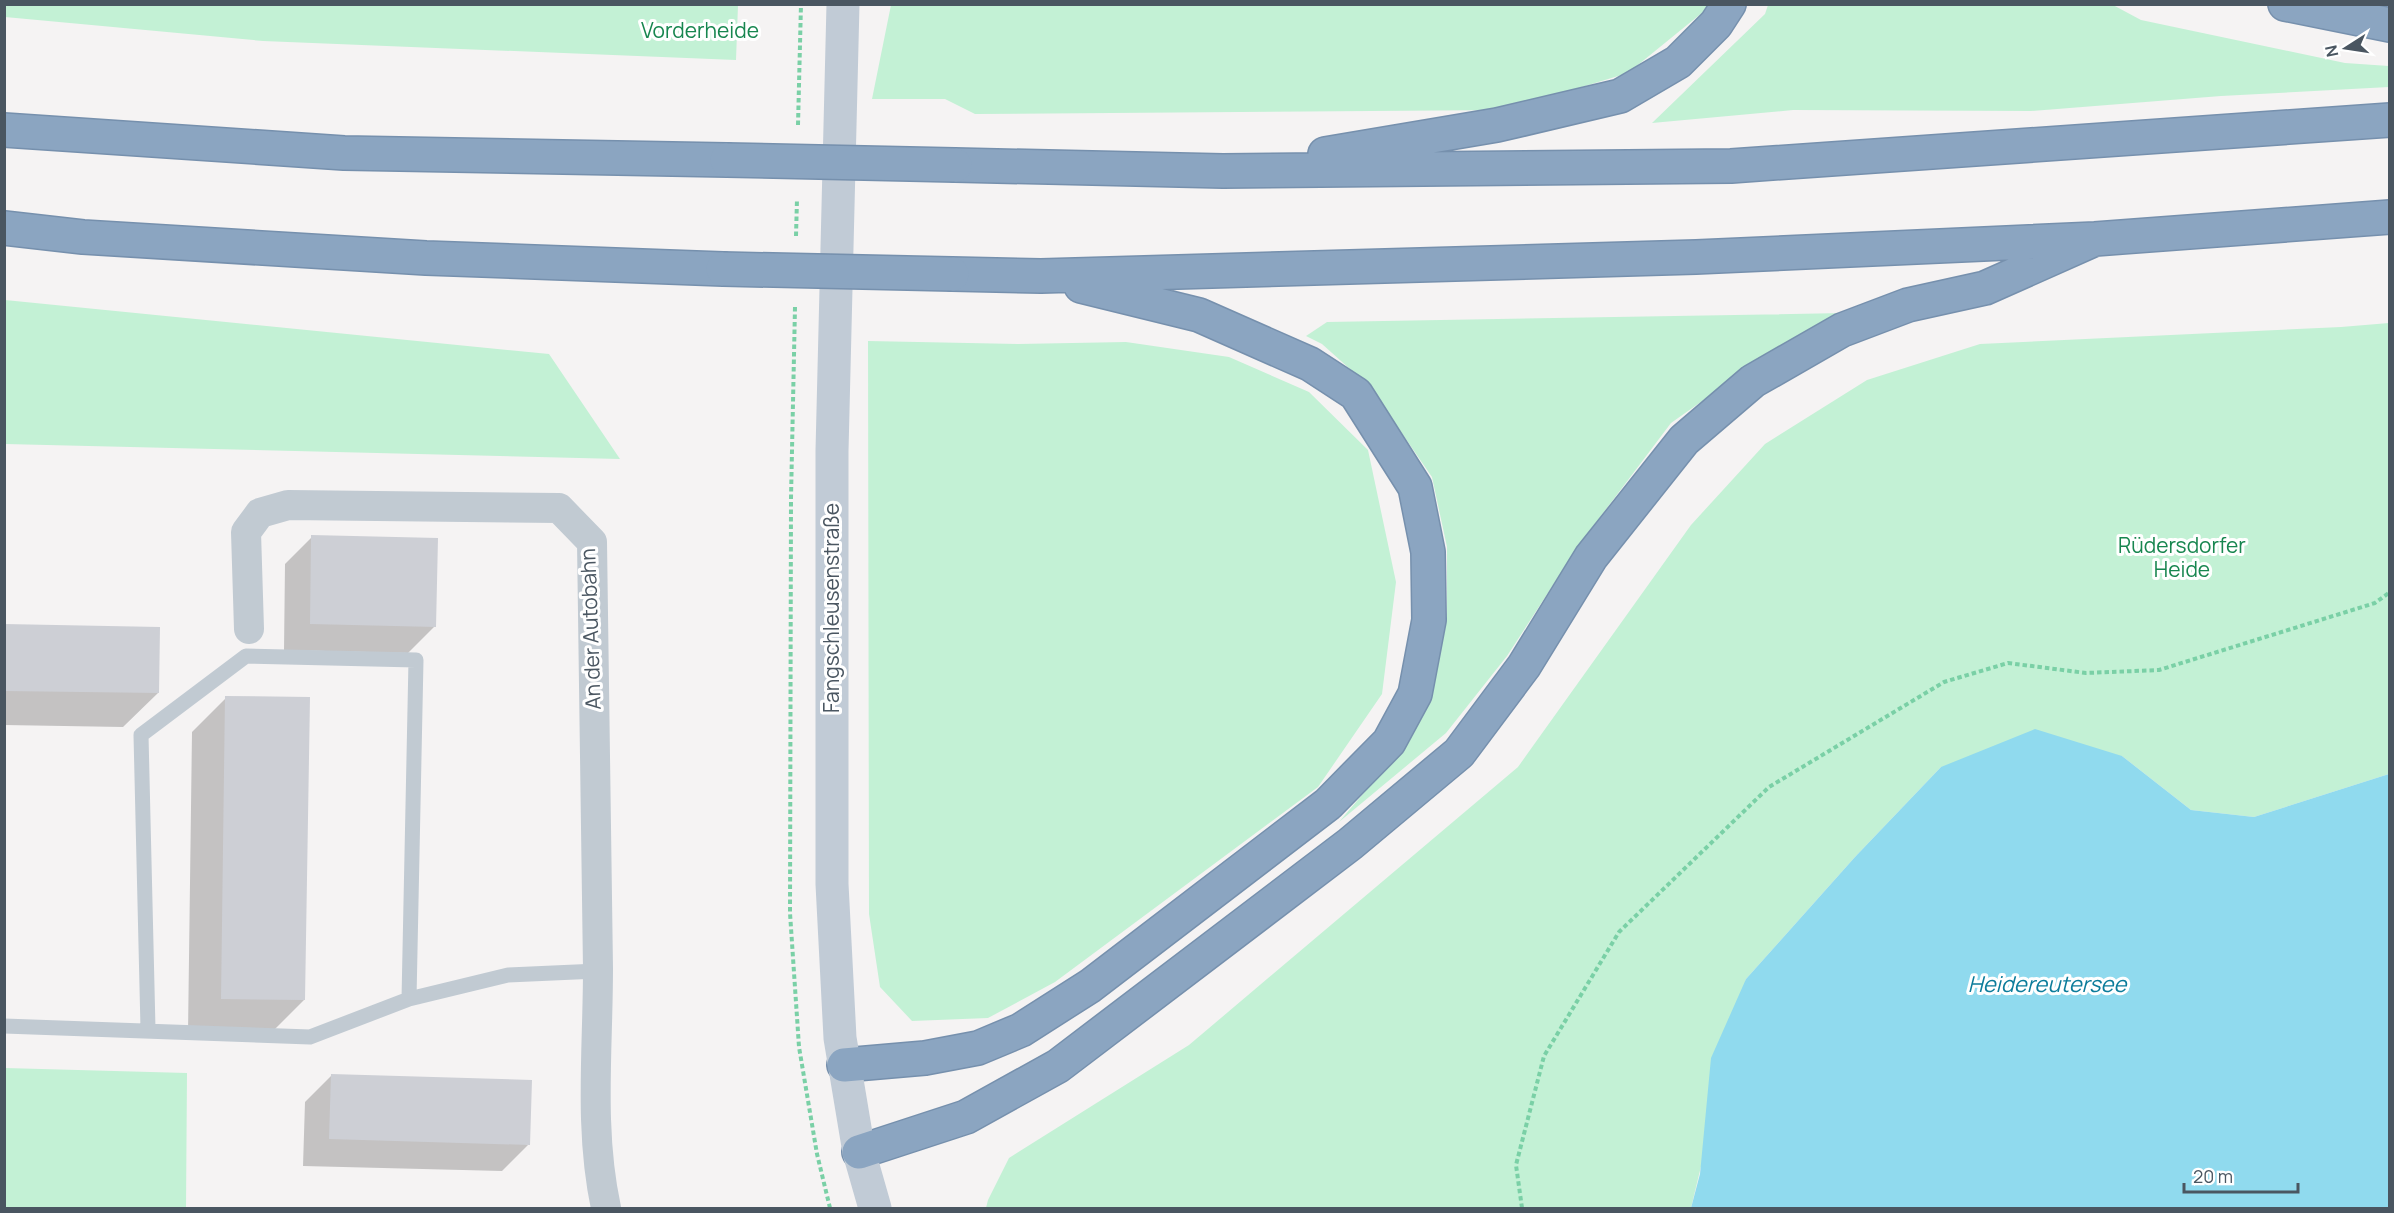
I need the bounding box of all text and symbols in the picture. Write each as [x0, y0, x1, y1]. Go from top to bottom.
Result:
park label: Vorderheide [641, 16, 759, 44]
north arrow [2316, 18, 2376, 78]
text: N [2319, 43, 2343, 59]
street label: Fangschleusenstraße [817, 503, 845, 713]
park label: Rüdersdorfer Heide [2118, 531, 2246, 583]
street label: An der Autobahn [573, 548, 607, 710]
water label: Heidereutersee [1968, 969, 2127, 999]
scale bar [2184, 1156, 2298, 1194]
text: 20 m [2193, 1164, 2233, 1188]

